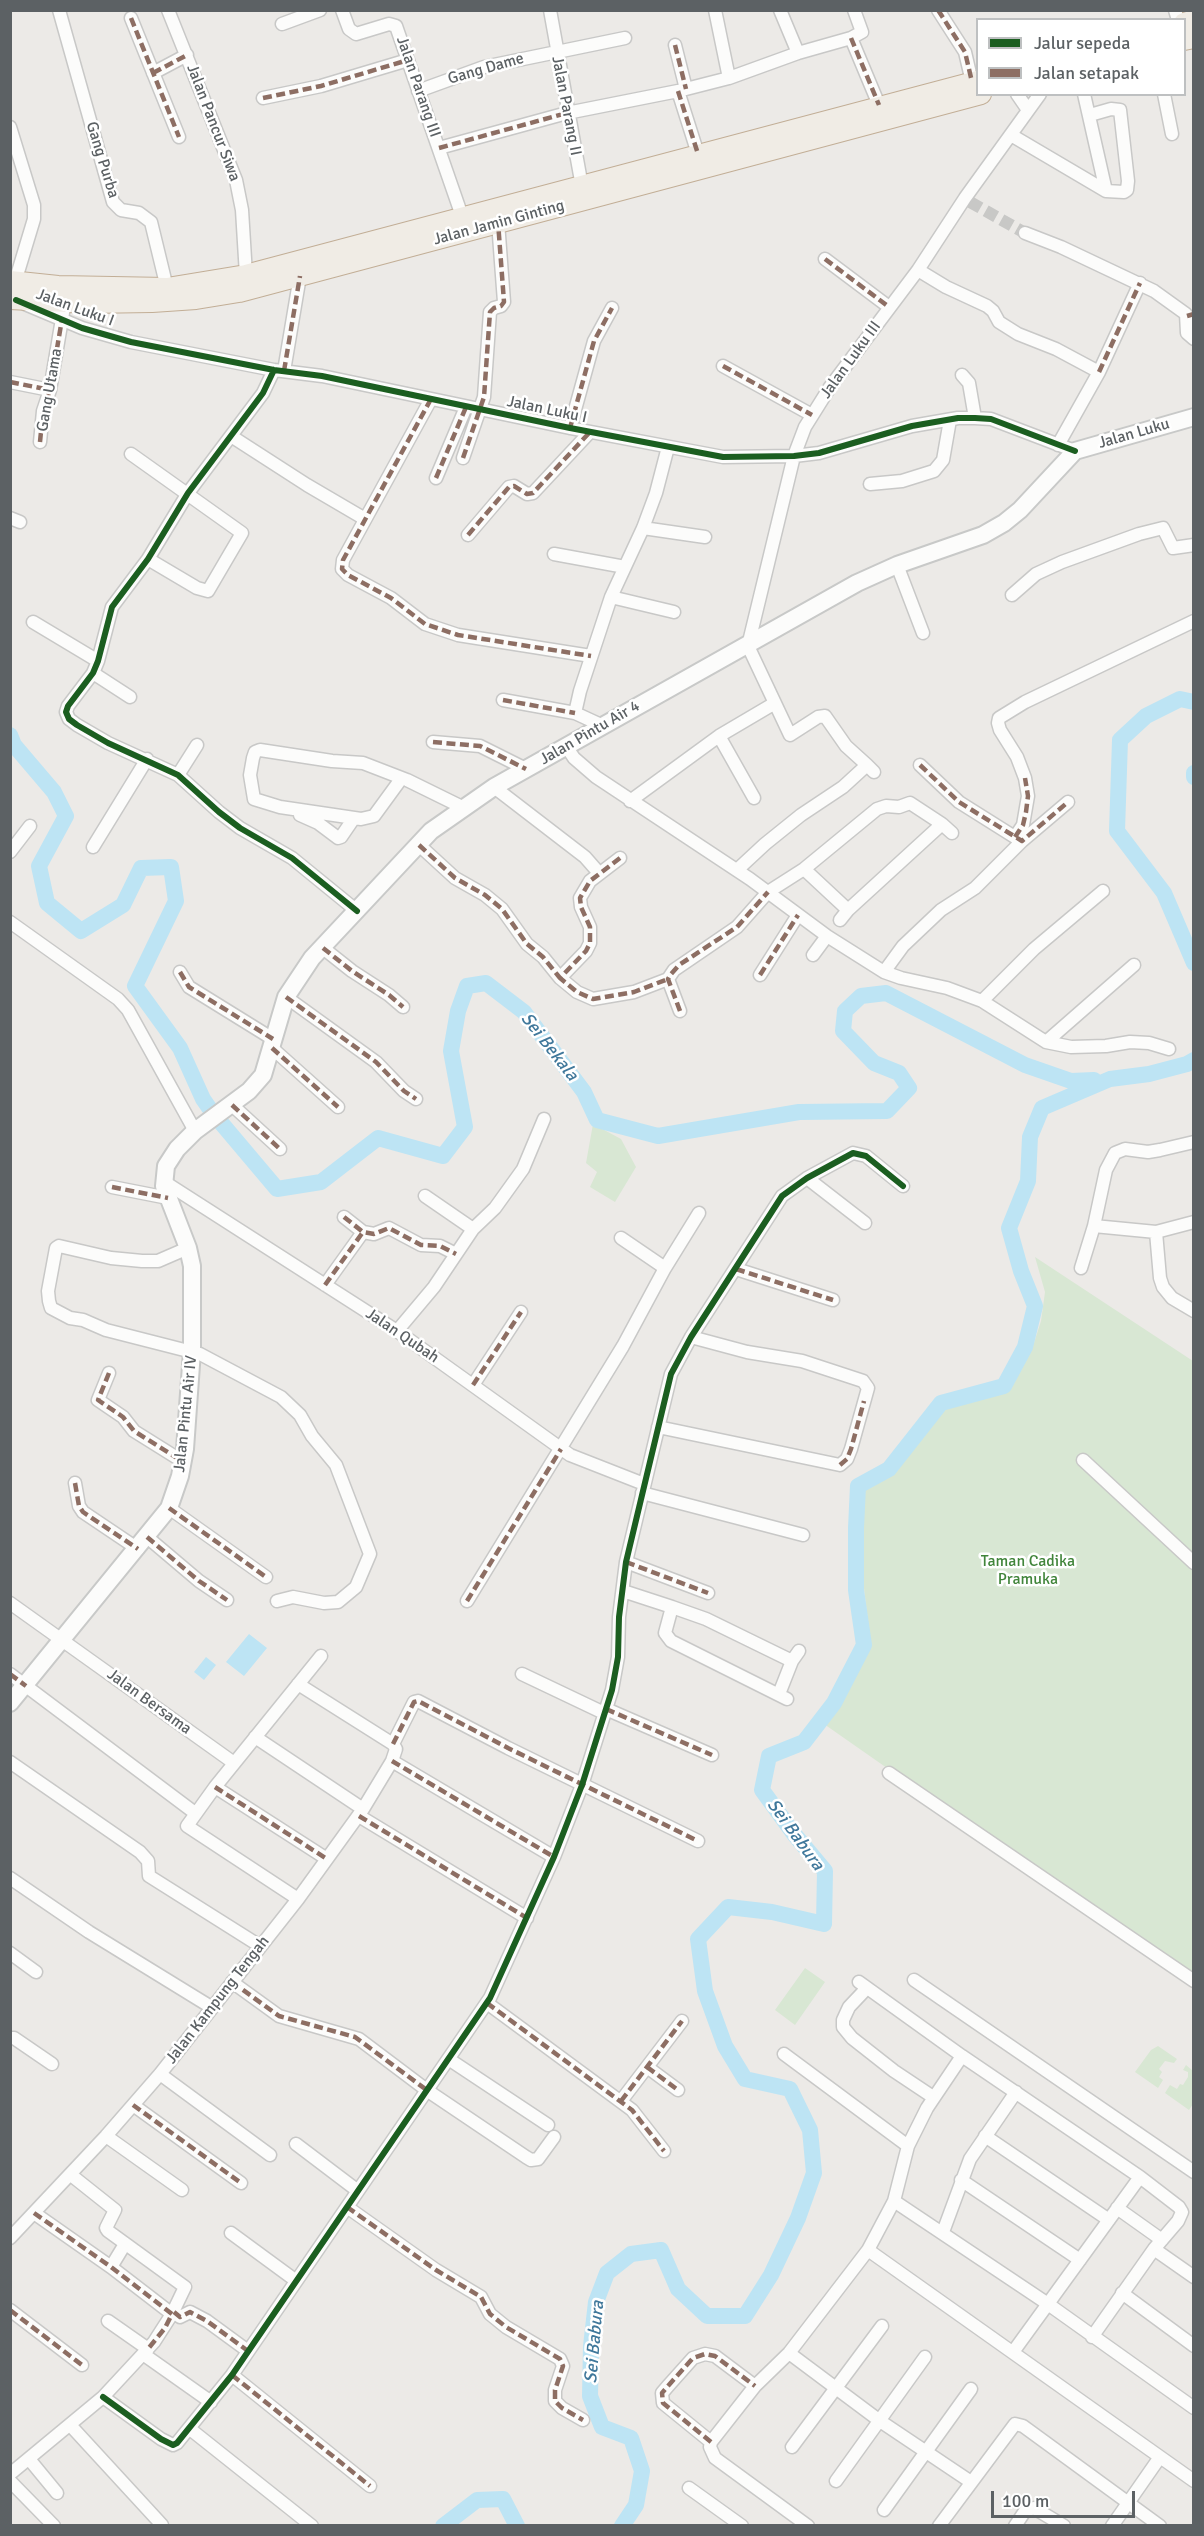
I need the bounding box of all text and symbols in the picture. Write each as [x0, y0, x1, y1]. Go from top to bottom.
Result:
legend [976, 18, 1186, 96]
text: Jalur sepeda [1034, 32, 1130, 54]
street label: Jalan Parang III [392, 34, 444, 140]
street label: Gang Dame [446, 49, 526, 89]
street label: Jalan Parang II [547, 55, 585, 157]
street label: Jalan Pancur Siwa [182, 62, 244, 184]
text: Jalan setapak [1034, 62, 1139, 84]
street label: Gang Purba [81, 119, 123, 201]
street label: Jalan Jamin Ginting [431, 196, 567, 250]
street label: Jalan Luku I [33, 285, 117, 331]
street label: Jalan Luku III [817, 318, 885, 402]
street label: Gang Utama [33, 347, 67, 433]
street label: Jalan Luku I [505, 392, 589, 428]
street label: Jalan Luku [1096, 415, 1172, 453]
street label: Jalan Pintu Air 4 [537, 697, 643, 769]
water label: Sei Bekala [516, 1009, 582, 1085]
street label: Jalan Qubah [362, 1304, 442, 1368]
street label: Jalan Pintu Air IV [170, 1355, 202, 1473]
park label: Taman Cadika Pramuka [981, 1552, 1075, 1590]
street label: Jalan Bersama [103, 1665, 195, 1739]
water label: Sei Babura [762, 1795, 828, 1875]
street label: Jalan Kampung Tengah [162, 1932, 274, 2068]
water label: Sei Babura [581, 2300, 609, 2384]
scale bar [994, 2479, 1138, 2517]
text: 100 m [1002, 2490, 1049, 2512]

